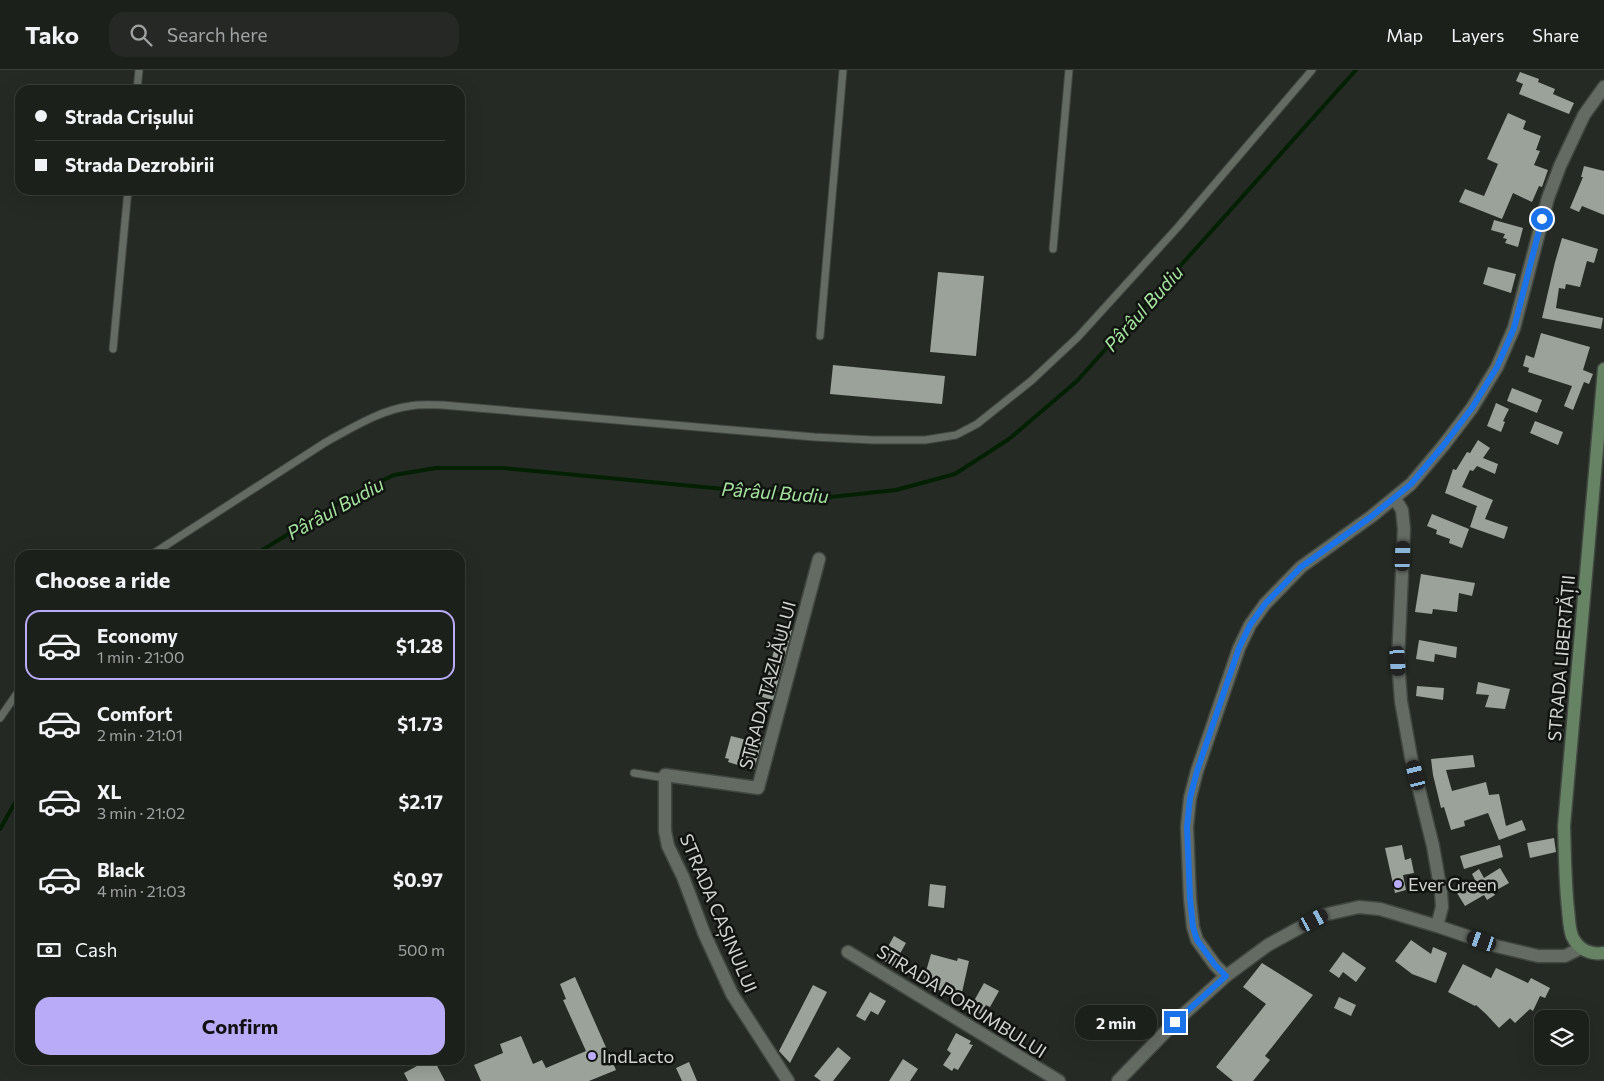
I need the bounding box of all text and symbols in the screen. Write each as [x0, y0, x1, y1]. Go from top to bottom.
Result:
search box [109, 12, 459, 57]
text: Tako [25, 20, 79, 49]
icon: search [127, 21, 155, 49]
text: Search here [167, 23, 267, 46]
text: Map [1386, 24, 1423, 46]
text: Layers [1451, 24, 1504, 46]
text: Share [1532, 24, 1579, 46]
text: Strada Crișului [65, 105, 194, 128]
text: Strada Dezrobirii [65, 153, 214, 176]
route start [1531, 208, 1553, 230]
water label: Pârâul Budiu [1099, 260, 1188, 356]
water label: Pârâul Budiu [282, 472, 388, 544]
water label: Pârâul Budiu [721, 477, 830, 507]
car [1394, 541, 1411, 571]
text: Choose a ride [35, 566, 170, 593]
street label: STRADA LIBERTĂȚII [1543, 574, 1580, 742]
street label: STRADA TAZLĂULUI [734, 599, 800, 771]
icon: car [37, 623, 82, 668]
text: Economy [97, 624, 178, 647]
text: $1.28 [396, 634, 443, 657]
car [1389, 646, 1406, 676]
text: 1 min · 21:00 [97, 647, 184, 666]
icon: car [37, 701, 82, 746]
text: Comfort [97, 702, 173, 725]
text: $1.73 [397, 712, 443, 735]
text: 2 min · 21:01 [97, 725, 183, 744]
car [1405, 759, 1426, 791]
icon: car [37, 779, 82, 824]
text: XL [97, 780, 122, 803]
text: $2.17 [399, 790, 443, 813]
text: 3 min · 21:02 [97, 803, 185, 822]
street label: STRADA CAȘINULUI [675, 830, 762, 996]
icon: car [37, 857, 82, 902]
text: Black [97, 858, 145, 881]
text: $0.97 [393, 868, 443, 891]
place label: Ever Green [1408, 873, 1497, 895]
marker: Ever Green [1392, 878, 1404, 890]
text: 4 min · 21:03 [97, 881, 186, 900]
car [1297, 906, 1330, 934]
car [1465, 929, 1498, 953]
icon: cash [35, 936, 63, 964]
text: Cash [75, 938, 117, 961]
text: 500 m [398, 940, 445, 959]
street label: STRADA PORUMBULUI [873, 940, 1051, 1062]
button: Confirm [35, 997, 445, 1055]
callout: 2 min [1075, 1004, 1158, 1040]
map controls [1534, 1010, 1589, 1065]
button: layers [1534, 1010, 1589, 1065]
route end [1164, 1011, 1186, 1033]
text: 2 min [1096, 1013, 1136, 1032]
place label: IndLacto [602, 1045, 674, 1067]
marker: IndLacto [586, 1050, 598, 1062]

